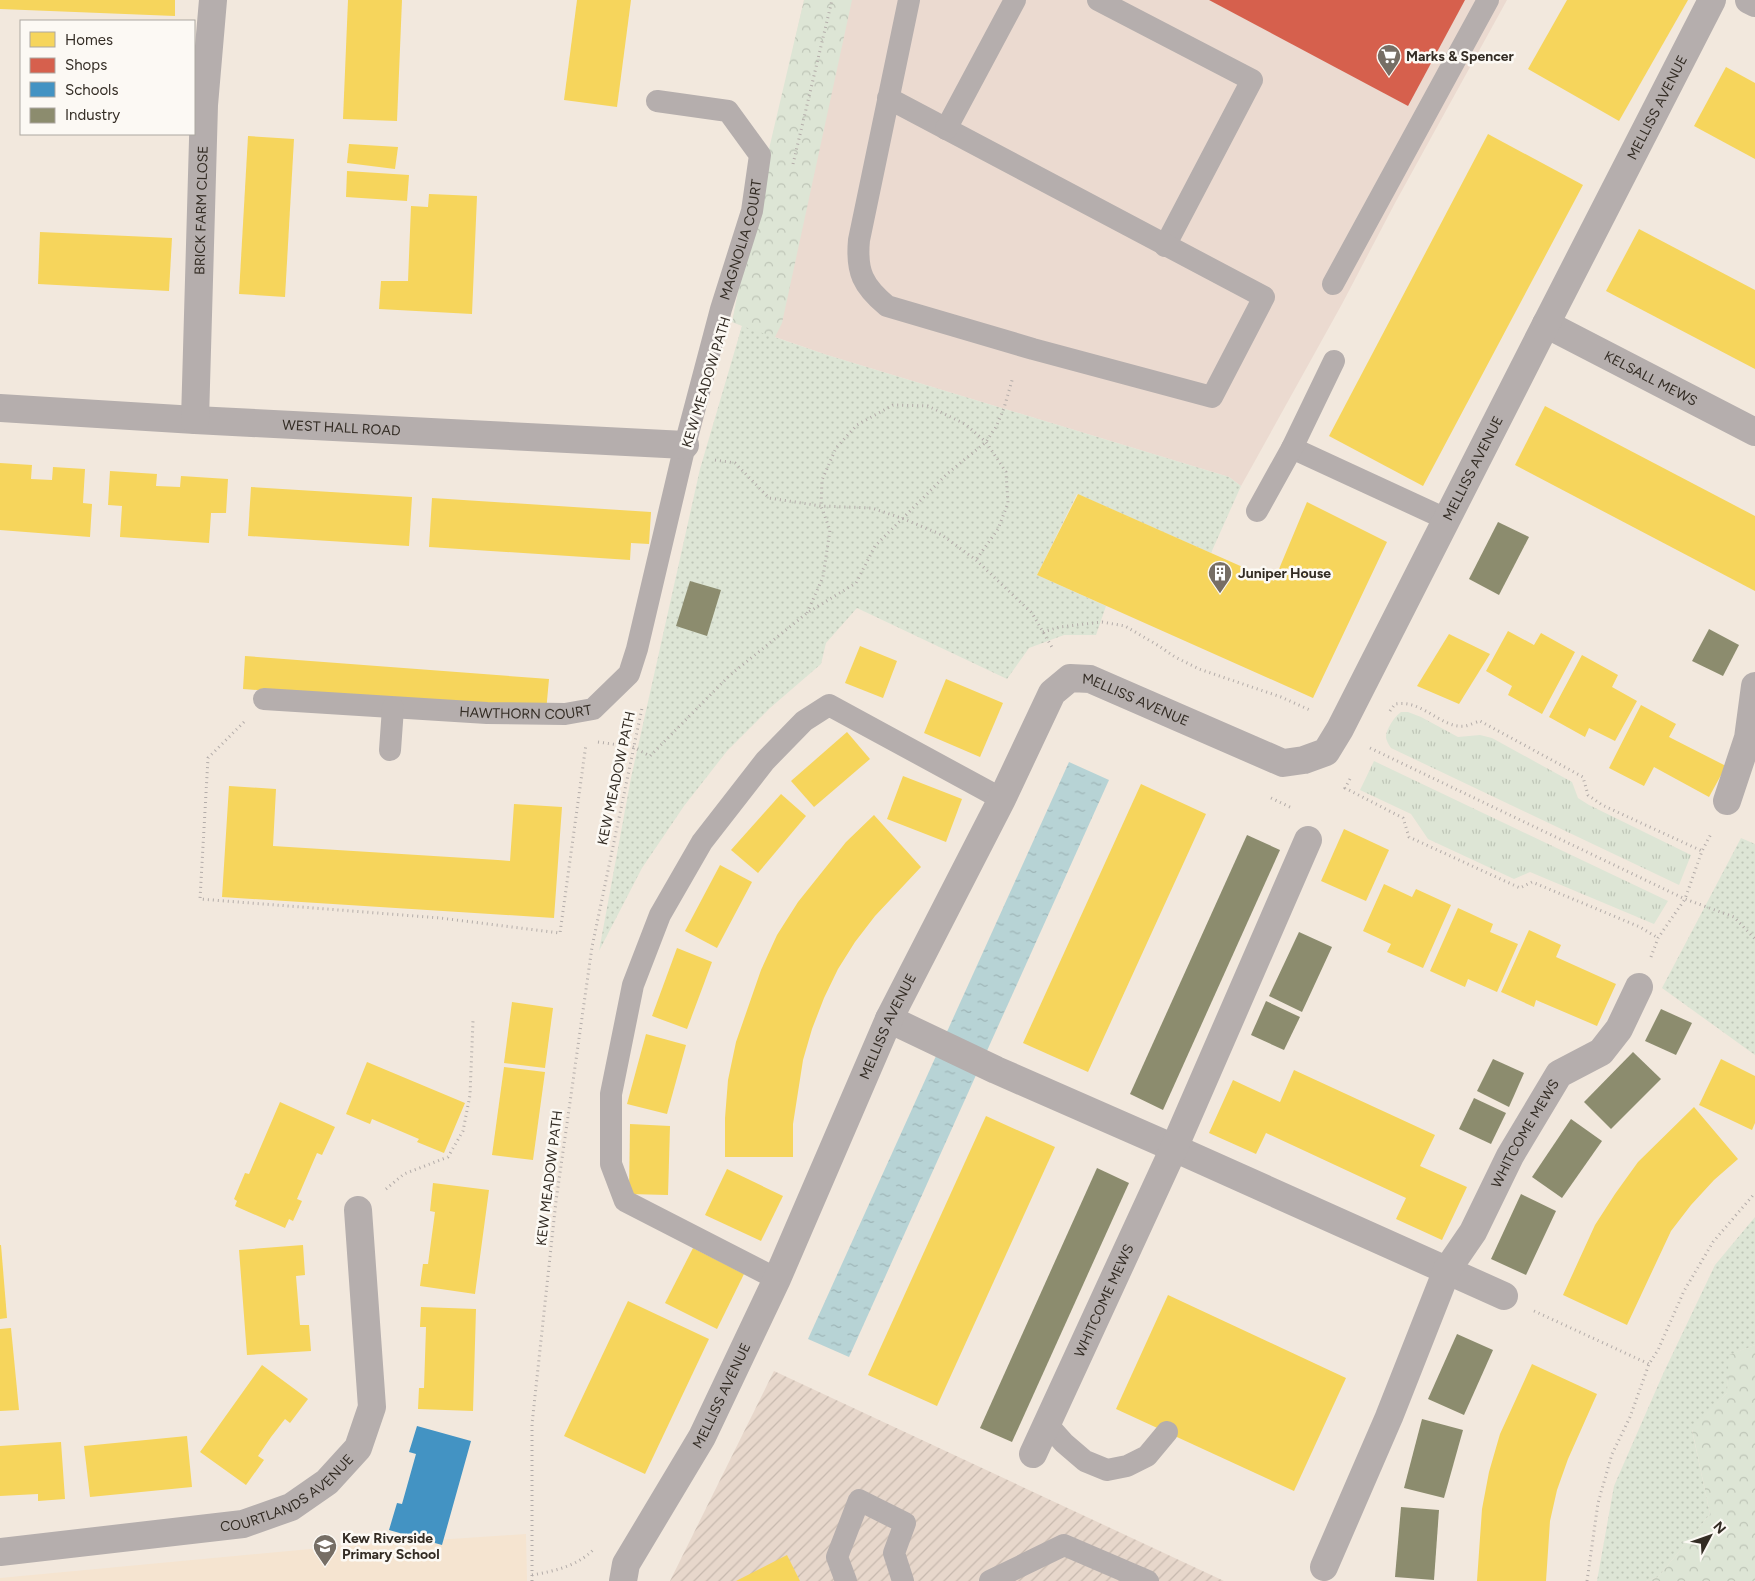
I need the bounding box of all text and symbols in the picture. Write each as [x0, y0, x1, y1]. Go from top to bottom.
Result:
legend [20, 20, 195, 135]
text: Homes [65, 31, 113, 49]
supermarket icon: Marks & Spencer [1376, 43, 1402, 77]
place label: Marks & Spencer [1406, 48, 1515, 65]
street label: MELLISS AVENUE [1624, 53, 1691, 163]
text: Shops [65, 56, 107, 74]
text: Schools [65, 81, 118, 99]
text: Industry [65, 106, 120, 124]
street label: BRICK FARM CLOSE [191, 145, 212, 275]
street label: MAGNOLIA COURT [716, 178, 765, 302]
street label: KEW MEADOW PATH [678, 315, 735, 450]
street label: KELSALL MEWS [1601, 348, 1700, 410]
street label: MELLISS AVENUE [1439, 413, 1507, 523]
street label: WEST HALL ROAD [282, 416, 401, 439]
building icon: Juniper House [1207, 560, 1233, 594]
place label: Juniper House [1238, 565, 1331, 582]
street label: MELLISS AVENUE [1082, 671, 1192, 730]
street label: HAWTHORN COURT [459, 701, 593, 723]
street label: KEW MEADOW PATH [594, 710, 639, 847]
street label: MELLISS AVENUE [856, 971, 920, 1082]
street label: WHITCOME MEWS [1488, 1076, 1563, 1191]
street label: KEW MEADOW PATH [533, 1109, 566, 1247]
street label: WHITCOME MEWS [1071, 1242, 1137, 1360]
street label: MELLISS AVENUE [689, 1340, 754, 1452]
street label: COURTLANDS AVENUE [219, 1451, 357, 1536]
north arrow [1685, 1511, 1735, 1561]
text: N [1709, 1518, 1729, 1537]
place label: Kew Riverside Primary School [342, 1530, 440, 1563]
school or university icon: Kew Riverside Primary School [312, 1533, 338, 1567]

